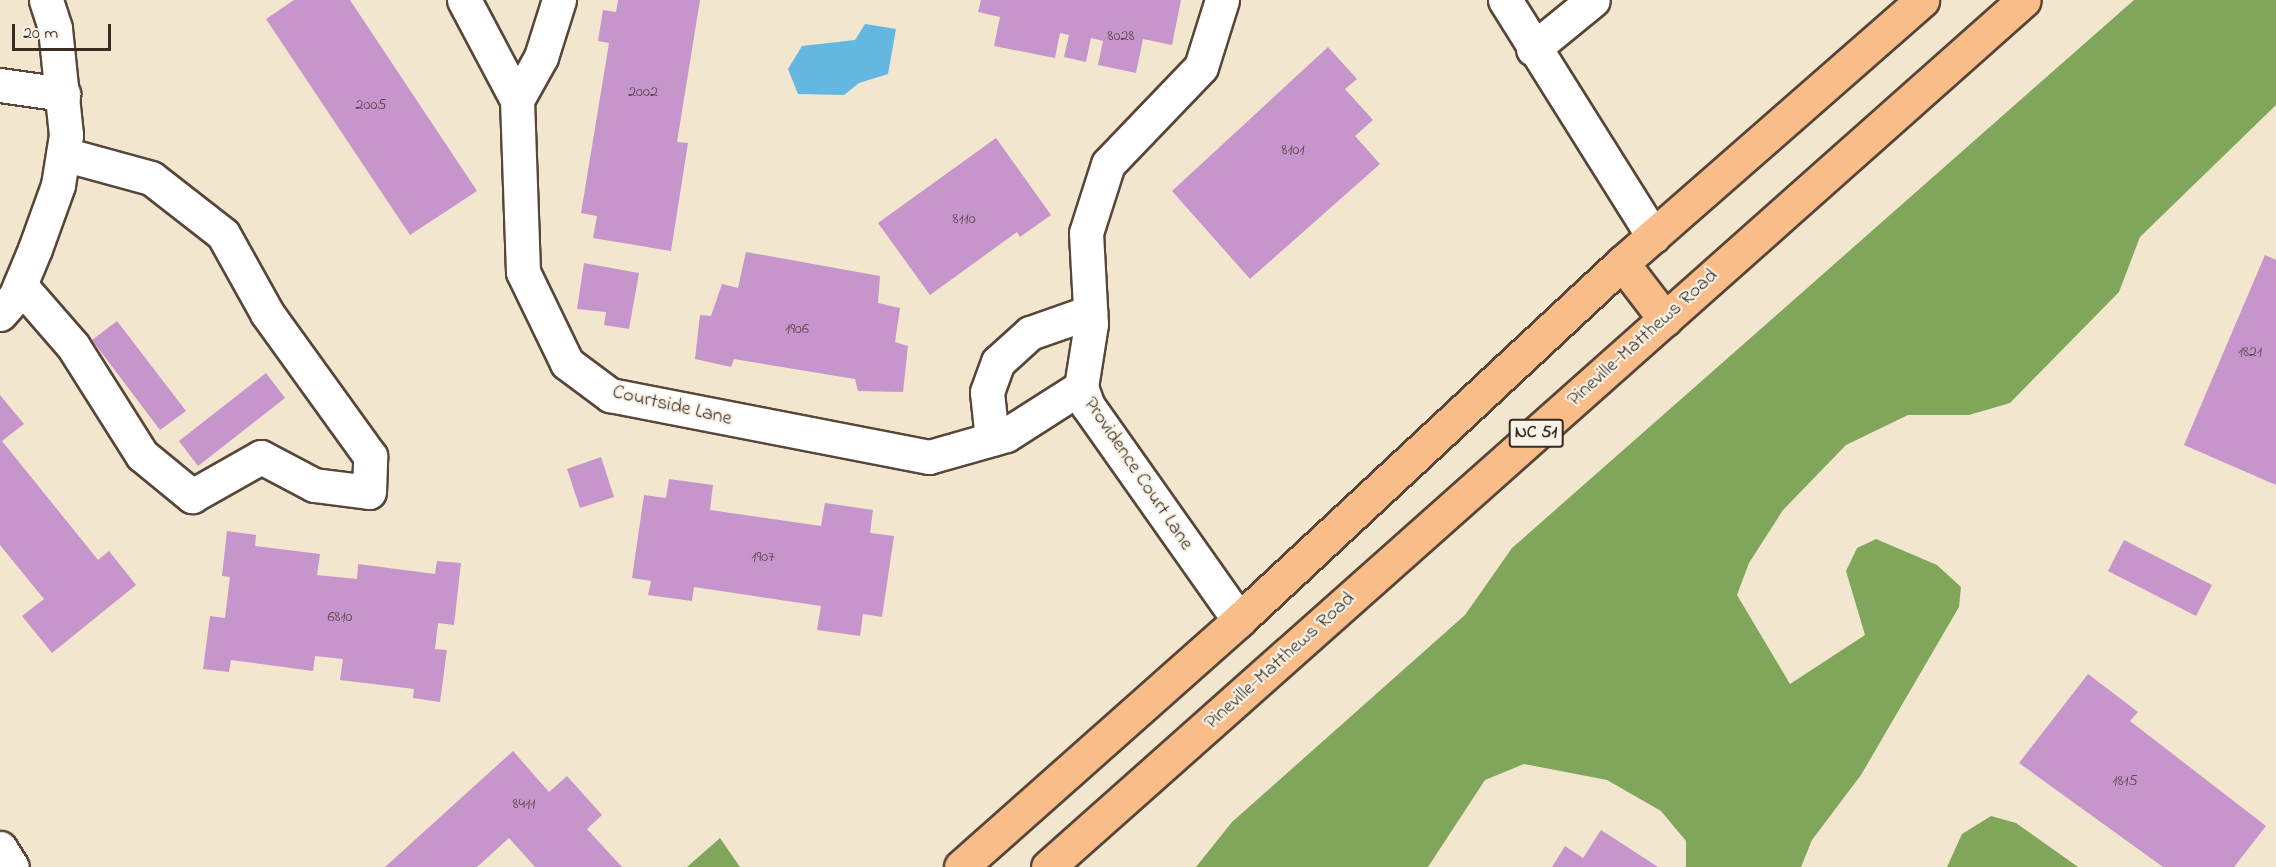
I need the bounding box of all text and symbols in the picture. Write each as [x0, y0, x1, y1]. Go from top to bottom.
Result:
scale bar [15, 12, 114, 50]
text: 20 m [23, 21, 58, 47]
house number: 8028 [1108, 26, 1134, 46]
house number: 2002 [628, 82, 658, 102]
house number: 2005 [356, 95, 386, 115]
house number: 8101 [1281, 140, 1305, 160]
house number: 8110 [952, 209, 976, 229]
street label: Pineville-Matthews Road [1563, 264, 1723, 412]
house number: 1906 [785, 319, 809, 339]
house number: 1821 [2238, 342, 2262, 362]
street label: Courtside Lane [610, 381, 734, 431]
street label: Providence Court Lane [1078, 393, 1198, 555]
road number: NC 51 [1508, 418, 1564, 448]
house number: 1907 [751, 547, 775, 567]
street label: Pineville-Matthews Road [1200, 587, 1360, 735]
house number: 6810 [327, 607, 353, 627]
house number: 1815 [2112, 771, 2138, 791]
house number: 8411 [513, 794, 535, 814]

